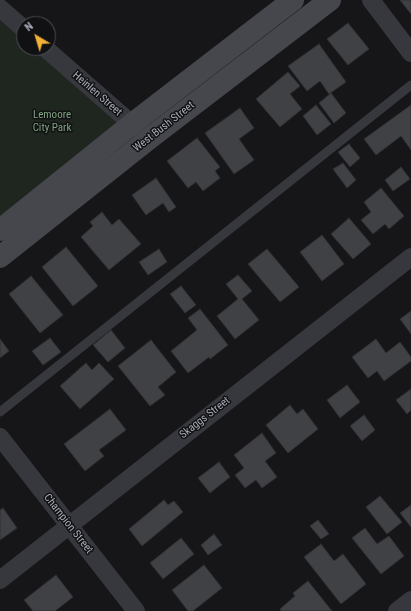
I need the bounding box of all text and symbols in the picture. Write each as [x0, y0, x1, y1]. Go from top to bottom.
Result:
north arrow [16, 16, 56, 56]
text: N [22, 20, 36, 34]
street label: Heinlen Street [70, 69, 124, 119]
street label: West Bush Street [131, 99, 197, 155]
park label: Lemoore City Park [33, 108, 71, 134]
street label: Skaggs Street [177, 394, 233, 442]
street label: Champion Street [41, 491, 95, 557]

